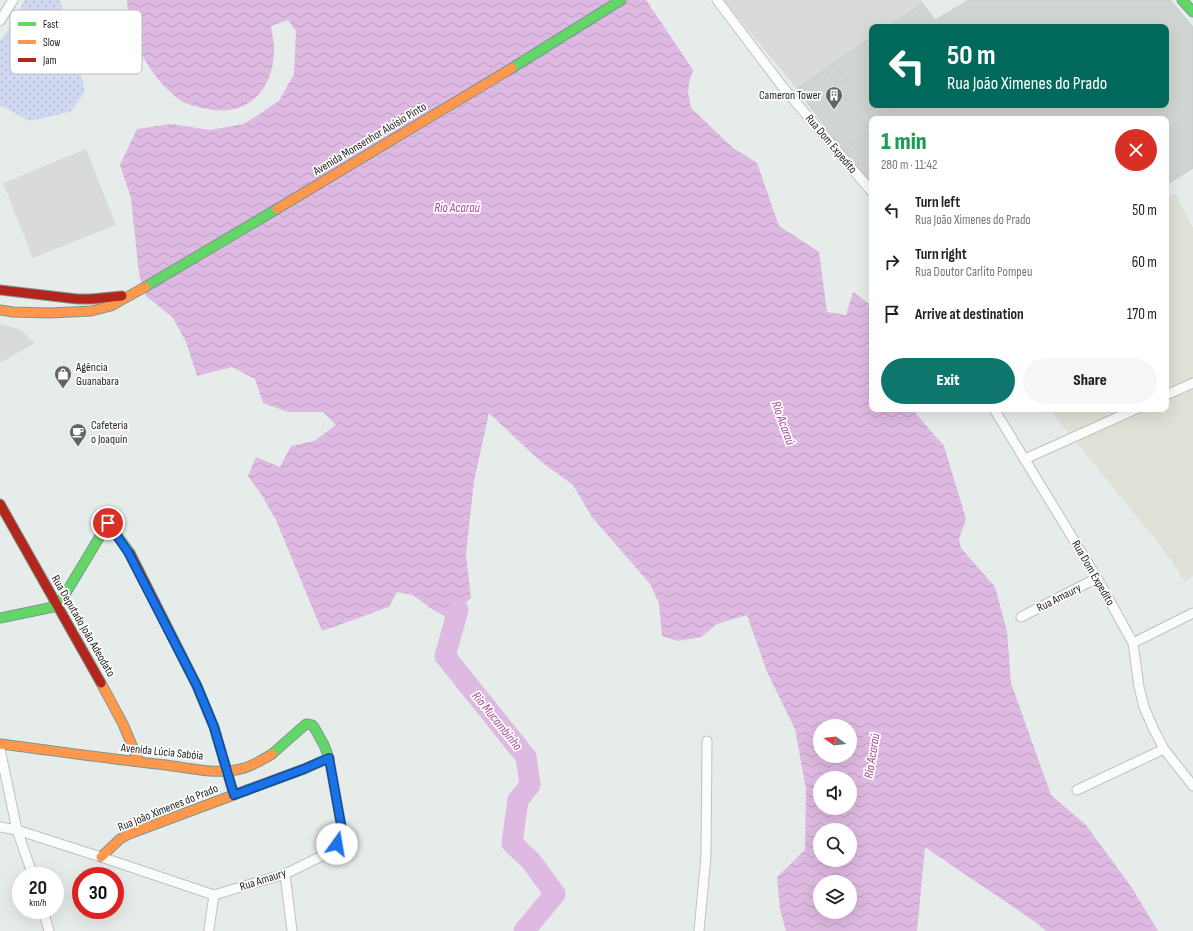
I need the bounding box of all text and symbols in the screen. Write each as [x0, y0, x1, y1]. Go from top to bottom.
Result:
legend [10, 10, 142, 74]
text: Fast [43, 18, 59, 31]
text: Slow [43, 36, 60, 49]
text: 50 m [947, 39, 996, 72]
icon: left [881, 40, 933, 92]
text: Jam [42, 54, 57, 67]
text: Rua João Ximenes do Prado [947, 73, 1107, 94]
building icon: Cameron Tower [824, 85, 844, 110]
place label: Cameron Tower [759, 88, 822, 103]
street label: Avenida Monsenhor Aloísio Pinto [310, 99, 429, 179]
street label: Rua Dom Expedito [802, 111, 860, 177]
text: 1 min [881, 127, 927, 156]
button: close [1115, 129, 1157, 171]
text: 280 m · 11:42 [881, 157, 937, 173]
text: Turn left [915, 193, 960, 212]
icon: left [881, 199, 903, 221]
water label: Rio Acaraú [434, 200, 480, 216]
text: 50 m [1132, 201, 1157, 220]
text: Rua João Ximenes do Prado [915, 212, 1031, 228]
text: Turn right [915, 245, 967, 264]
icon: right [881, 251, 903, 273]
text: 60 m [1132, 253, 1157, 272]
text: Rua Doutor Carlito Pompeu [915, 264, 1032, 280]
icon: arrive [881, 303, 903, 325]
text: Arrive at destination [915, 305, 1024, 324]
text: 170 m [1127, 305, 1157, 324]
button: Exit [881, 358, 1015, 404]
button: Share [1023, 358, 1157, 404]
place label: Agência Guanabara [75, 360, 119, 389]
shop icon: Agência Guanabara [53, 364, 73, 389]
water label: Rio Acaraú [768, 399, 799, 448]
place label: Cafeteria o Joaquin [91, 418, 128, 447]
cafe icon: Cafeteria o Joaquin [68, 422, 88, 447]
pin [91, 506, 125, 540]
icon: arrive [97, 512, 119, 534]
street label: Rua Dom Expedito [1068, 538, 1118, 608]
street label: Rua Deputado João Adeodato [48, 573, 118, 679]
street label: Rua Amaury [1034, 580, 1084, 616]
water label: Rio Mucambinho [469, 688, 526, 754]
north arrow [813, 719, 857, 763]
map controls [813, 719, 857, 919]
water label: Rio Acaraú [861, 732, 884, 780]
street label: Avenida Lúcia Sabóia [119, 740, 204, 764]
button: sound [813, 771, 857, 815]
street label: Rua João Ximenes do Prado [116, 781, 220, 835]
position arrow [316, 823, 358, 865]
button: search [813, 823, 857, 867]
street label: Rua Amaury [238, 865, 288, 895]
speed limit sign: 30 [72, 867, 124, 919]
button: layers [813, 875, 857, 919]
text: 20 [29, 876, 47, 900]
text: km/h [29, 897, 47, 909]

